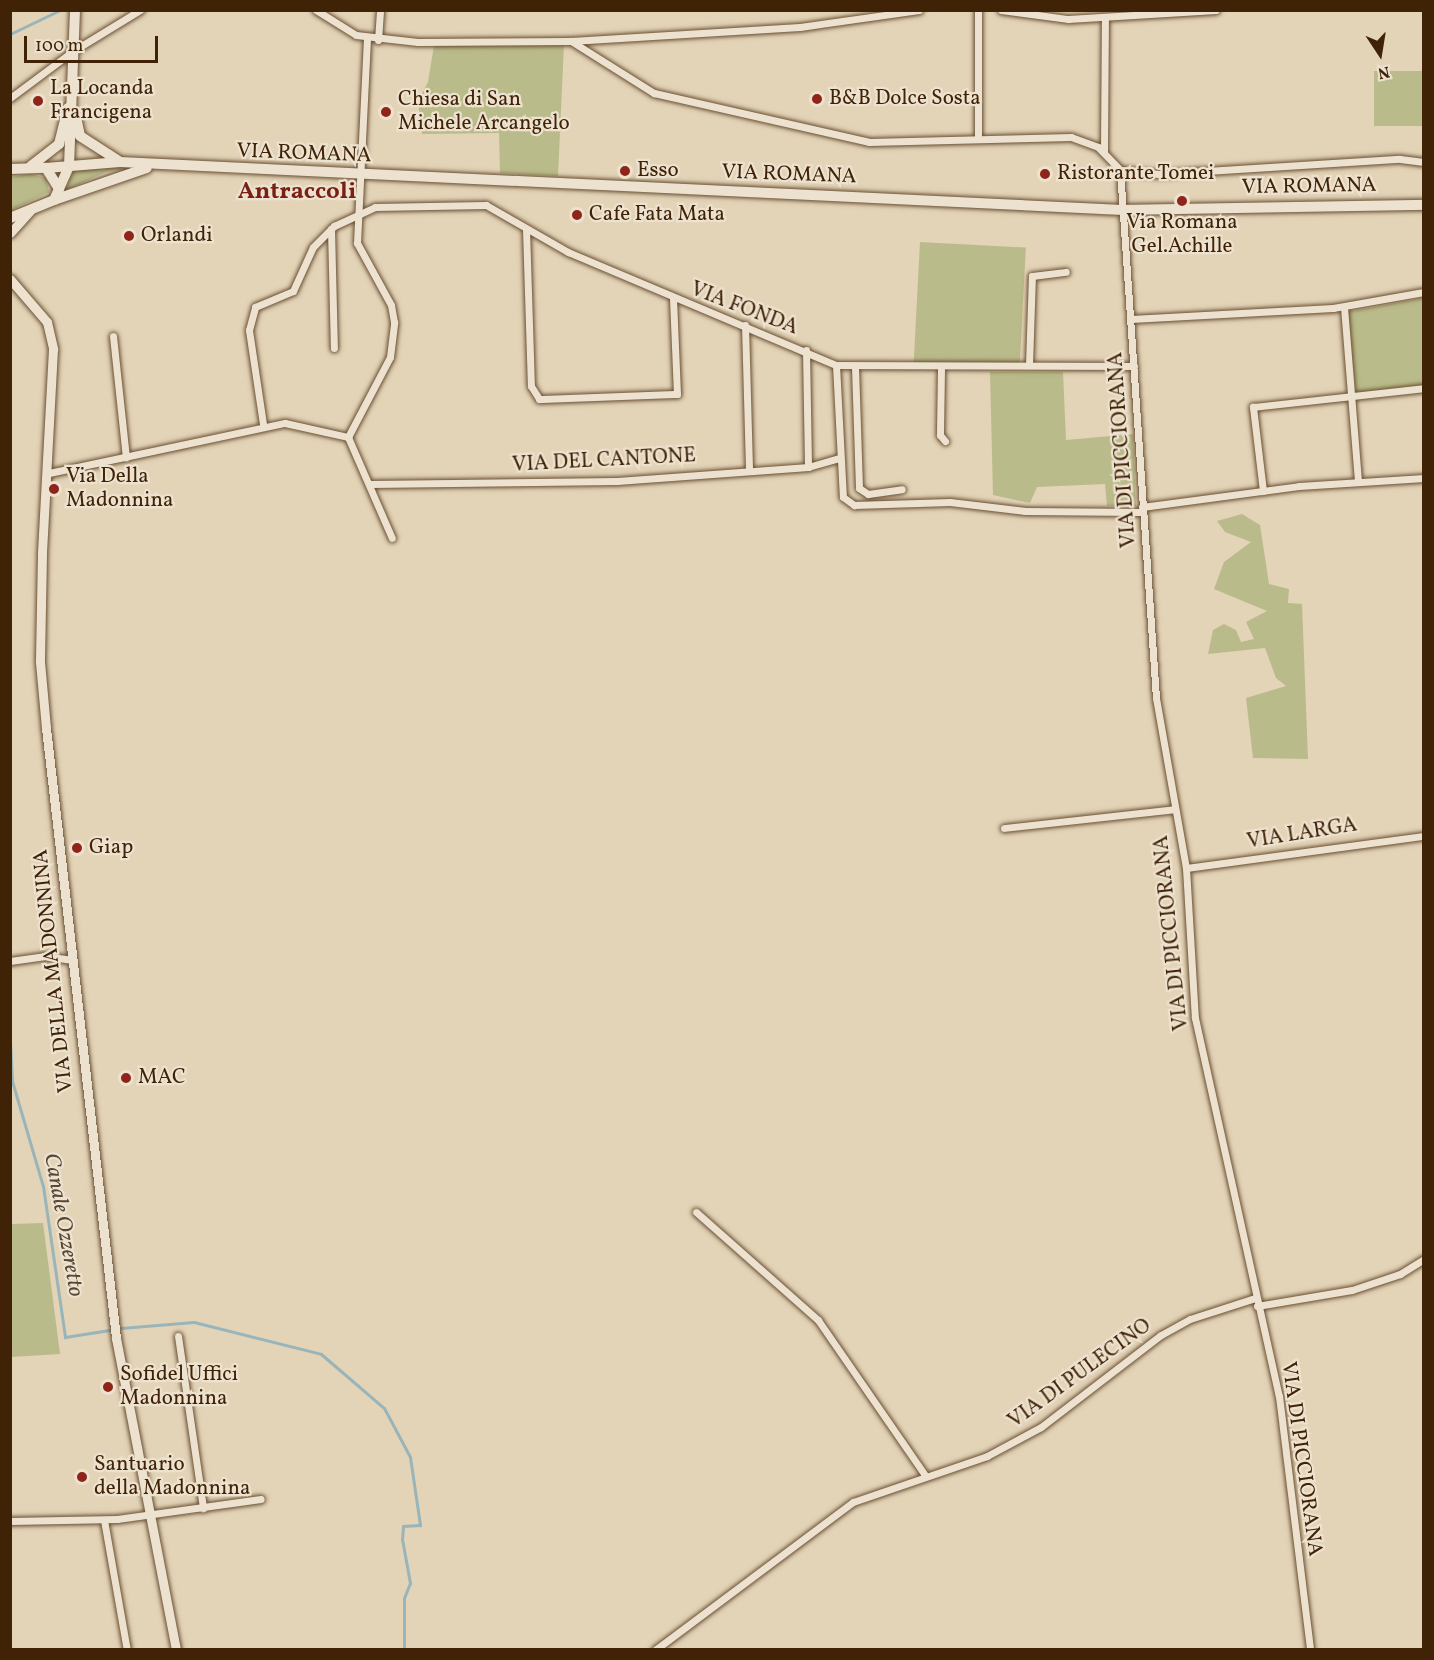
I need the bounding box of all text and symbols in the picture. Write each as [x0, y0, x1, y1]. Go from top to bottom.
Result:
scale bar [27, 24, 160, 62]
north arrow [1350, 24, 1410, 84]
text: 100 m [35, 34, 84, 59]
text: N [1376, 60, 1392, 84]
place label: La Locanda Francigena [50, 76, 154, 126]
place label: B&B Dolce Sosta [829, 86, 981, 112]
place label: Chiesa di San Michele Arcangelo [398, 87, 570, 137]
marker: B&B Dolce Sosta [810, 92, 824, 106]
marker: La Locanda Francigena [31, 94, 45, 108]
marker: Chiesa di San Michele Arcangelo [379, 105, 393, 119]
street label: VIA ROMANA [236, 139, 372, 169]
place label: Esso [637, 158, 679, 184]
street label: VIA ROMANA [721, 160, 857, 190]
place label: Ristorante Tomei [1057, 161, 1215, 187]
marker: Esso [618, 164, 632, 178]
marker: Ristorante Tomei [1038, 167, 1052, 181]
street label: VIA ROMANA [1241, 173, 1377, 201]
district label: Antraccoli [238, 179, 356, 207]
marker: Via Romana Gel.Achille [1175, 194, 1189, 208]
place label: Cafe Fata Mata [589, 202, 725, 228]
marker: Cafe Fata Mata [570, 208, 584, 222]
place label: Via Romana Gel.Achille [1126, 210, 1238, 260]
place label: Orlandi [141, 223, 213, 249]
marker: Orlandi [122, 229, 136, 243]
street label: VIA FONDA [687, 277, 801, 341]
street label: VIA DI PICCIORANA [1104, 351, 1142, 549]
street label: VIA DEL CANTONE [511, 444, 697, 478]
place label: Via Della Madonnina [66, 464, 173, 514]
marker: Via Della Madonnina [47, 482, 61, 496]
street label: VIA LARGA [1245, 813, 1359, 855]
street label: VIA DI PICCIORANA [1149, 834, 1195, 1032]
place label: Giap [89, 835, 133, 861]
marker: Giap [70, 841, 84, 855]
street label: VIA DELLA MADONNINA [29, 848, 79, 1094]
place label: MAC [138, 1065, 186, 1091]
marker: MAC [119, 1071, 133, 1085]
water label: Canale Ozzeretto [37, 1151, 89, 1299]
street label: VIA DI PULECINO [1004, 1314, 1156, 1434]
street label: VIA DI PICCIORANA [1275, 1360, 1327, 1558]
place label: Sofidel Uffici Madonnina [120, 1362, 238, 1412]
marker: Sofidel Uffici Madonnina [101, 1380, 115, 1394]
place label: Santuario della Madonnina [94, 1452, 250, 1502]
marker: Santuario della Madonnina [75, 1470, 89, 1484]

